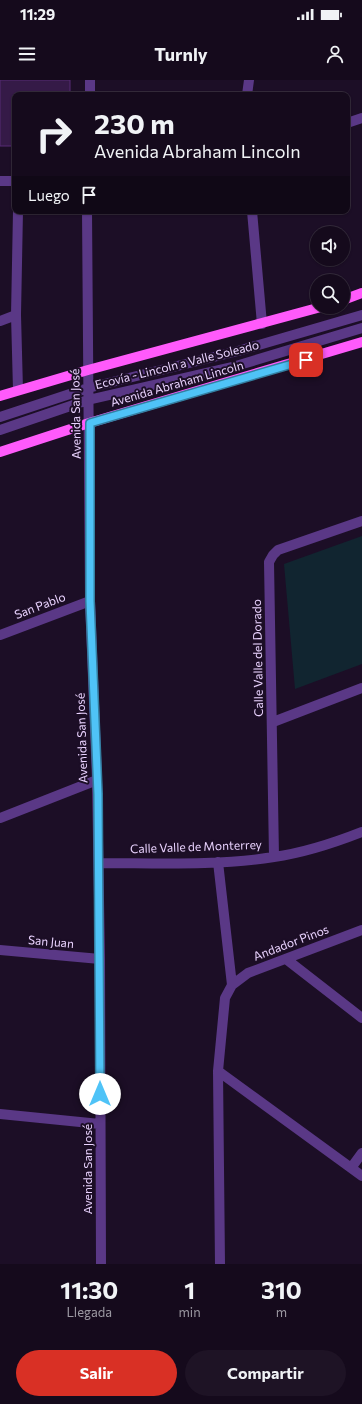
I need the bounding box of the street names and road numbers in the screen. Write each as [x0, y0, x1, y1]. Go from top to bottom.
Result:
street label: Ecovía - Lincoln a Valle Soleado [93, 337, 260, 391]
street label: Avenida Abraham Lincoln [109, 357, 245, 409]
street label: Avenida San José [67, 369, 84, 459]
street label: San Pablo [12, 589, 67, 621]
street label: Calle Valle del Dorado [249, 599, 265, 717]
street label: Avenida San José [72, 693, 91, 783]
street label: Calle Valle de Monterrey [130, 837, 262, 855]
street label: Andador Pinos [251, 921, 330, 963]
street label: San Juan [28, 932, 75, 951]
street label: Avenida San José [80, 1124, 95, 1214]

